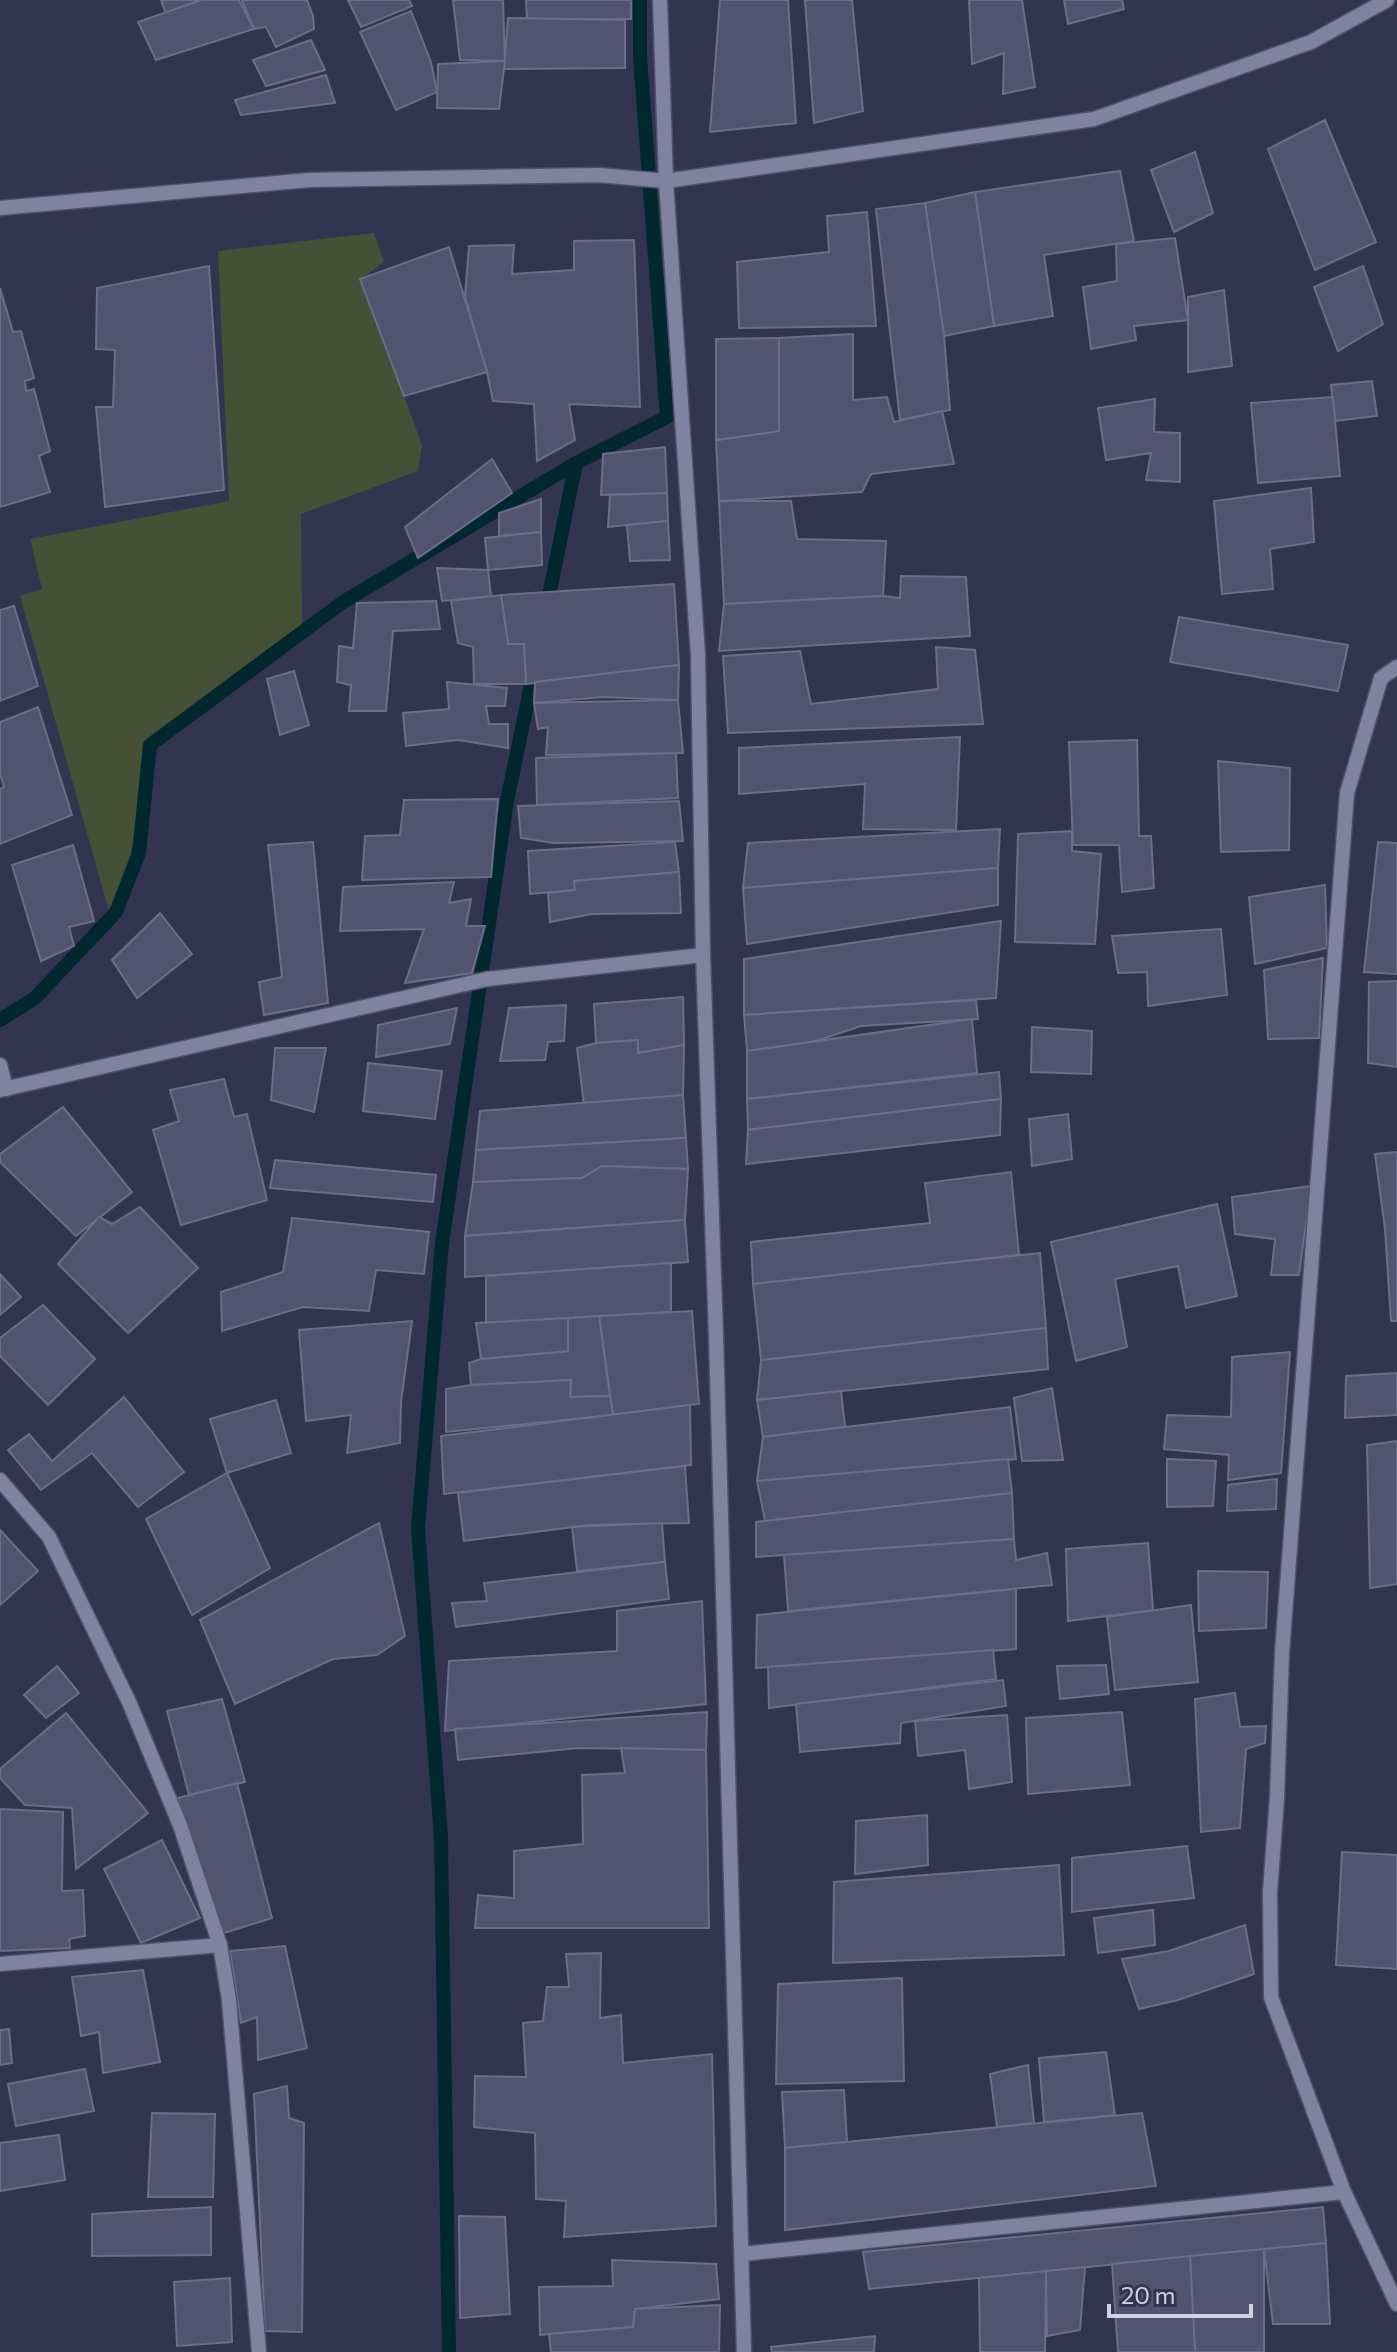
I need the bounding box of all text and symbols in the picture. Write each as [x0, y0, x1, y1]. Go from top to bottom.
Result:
scale bar [1109, 2268, 1251, 2318]
text: 20 m [1121, 2280, 1175, 2309]

